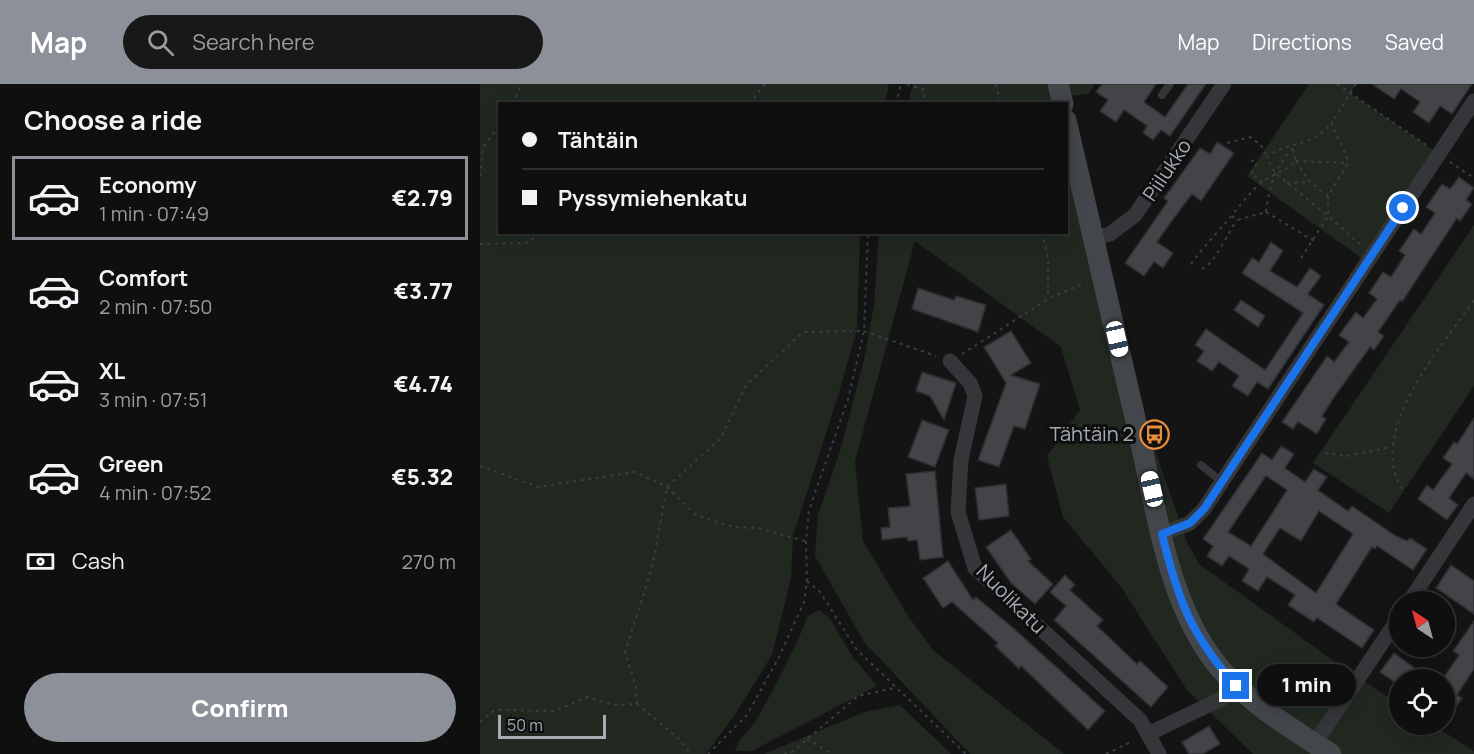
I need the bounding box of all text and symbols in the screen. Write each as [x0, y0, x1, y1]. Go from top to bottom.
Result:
search box [123, 15, 543, 69]
text: Map [30, 23, 87, 61]
icon: search [144, 26, 177, 59]
text: Search here [192, 27, 315, 57]
text: Map [1178, 28, 1219, 56]
text: Directions [1252, 28, 1352, 56]
text: Saved [1385, 28, 1444, 56]
text: Choose a ride [24, 101, 202, 138]
text: Tähtäin [558, 125, 638, 155]
street label: Piilukko [1136, 133, 1197, 206]
text: Economy [99, 170, 197, 200]
icon: car [27, 171, 81, 225]
text: €2.79 [392, 183, 453, 213]
text: Pyssymiehenkatu [558, 183, 747, 213]
route start [1389, 194, 1416, 221]
text: 1 min · 07:49 [99, 200, 209, 227]
text: Comfort [99, 263, 188, 293]
icon: car [27, 264, 81, 318]
text: €3.77 [394, 276, 453, 306]
text: 2 min · 07:50 [99, 293, 212, 320]
car [1104, 319, 1130, 359]
text: XL [99, 356, 125, 386]
icon: car [27, 357, 81, 411]
text: €4.74 [393, 369, 453, 399]
text: 3 min · 07:51 [99, 386, 208, 413]
bus stop icon: Tähtäin 2 [1139, 418, 1171, 450]
place label: Tähtäin 2 [1049, 420, 1134, 447]
text: Green [99, 449, 164, 479]
icon: car [27, 450, 81, 504]
text: €5.32 [391, 462, 453, 492]
car [1139, 469, 1165, 509]
text: 4 min · 07:52 [99, 479, 211, 506]
icon: cash [24, 545, 57, 578]
text: Cash [72, 546, 125, 576]
text: 270 m [401, 548, 456, 575]
street label: Nuolikatu [971, 558, 1052, 639]
north arrow [1389, 591, 1455, 657]
map controls [1389, 591, 1455, 735]
callout: 1 min [1257, 665, 1356, 707]
button: locate [1389, 669, 1455, 735]
text: 1 min [1281, 671, 1332, 698]
route end [1222, 672, 1249, 699]
button: Confirm [24, 673, 456, 742]
scale bar [498, 712, 606, 740]
text: 50 m [507, 714, 543, 736]

